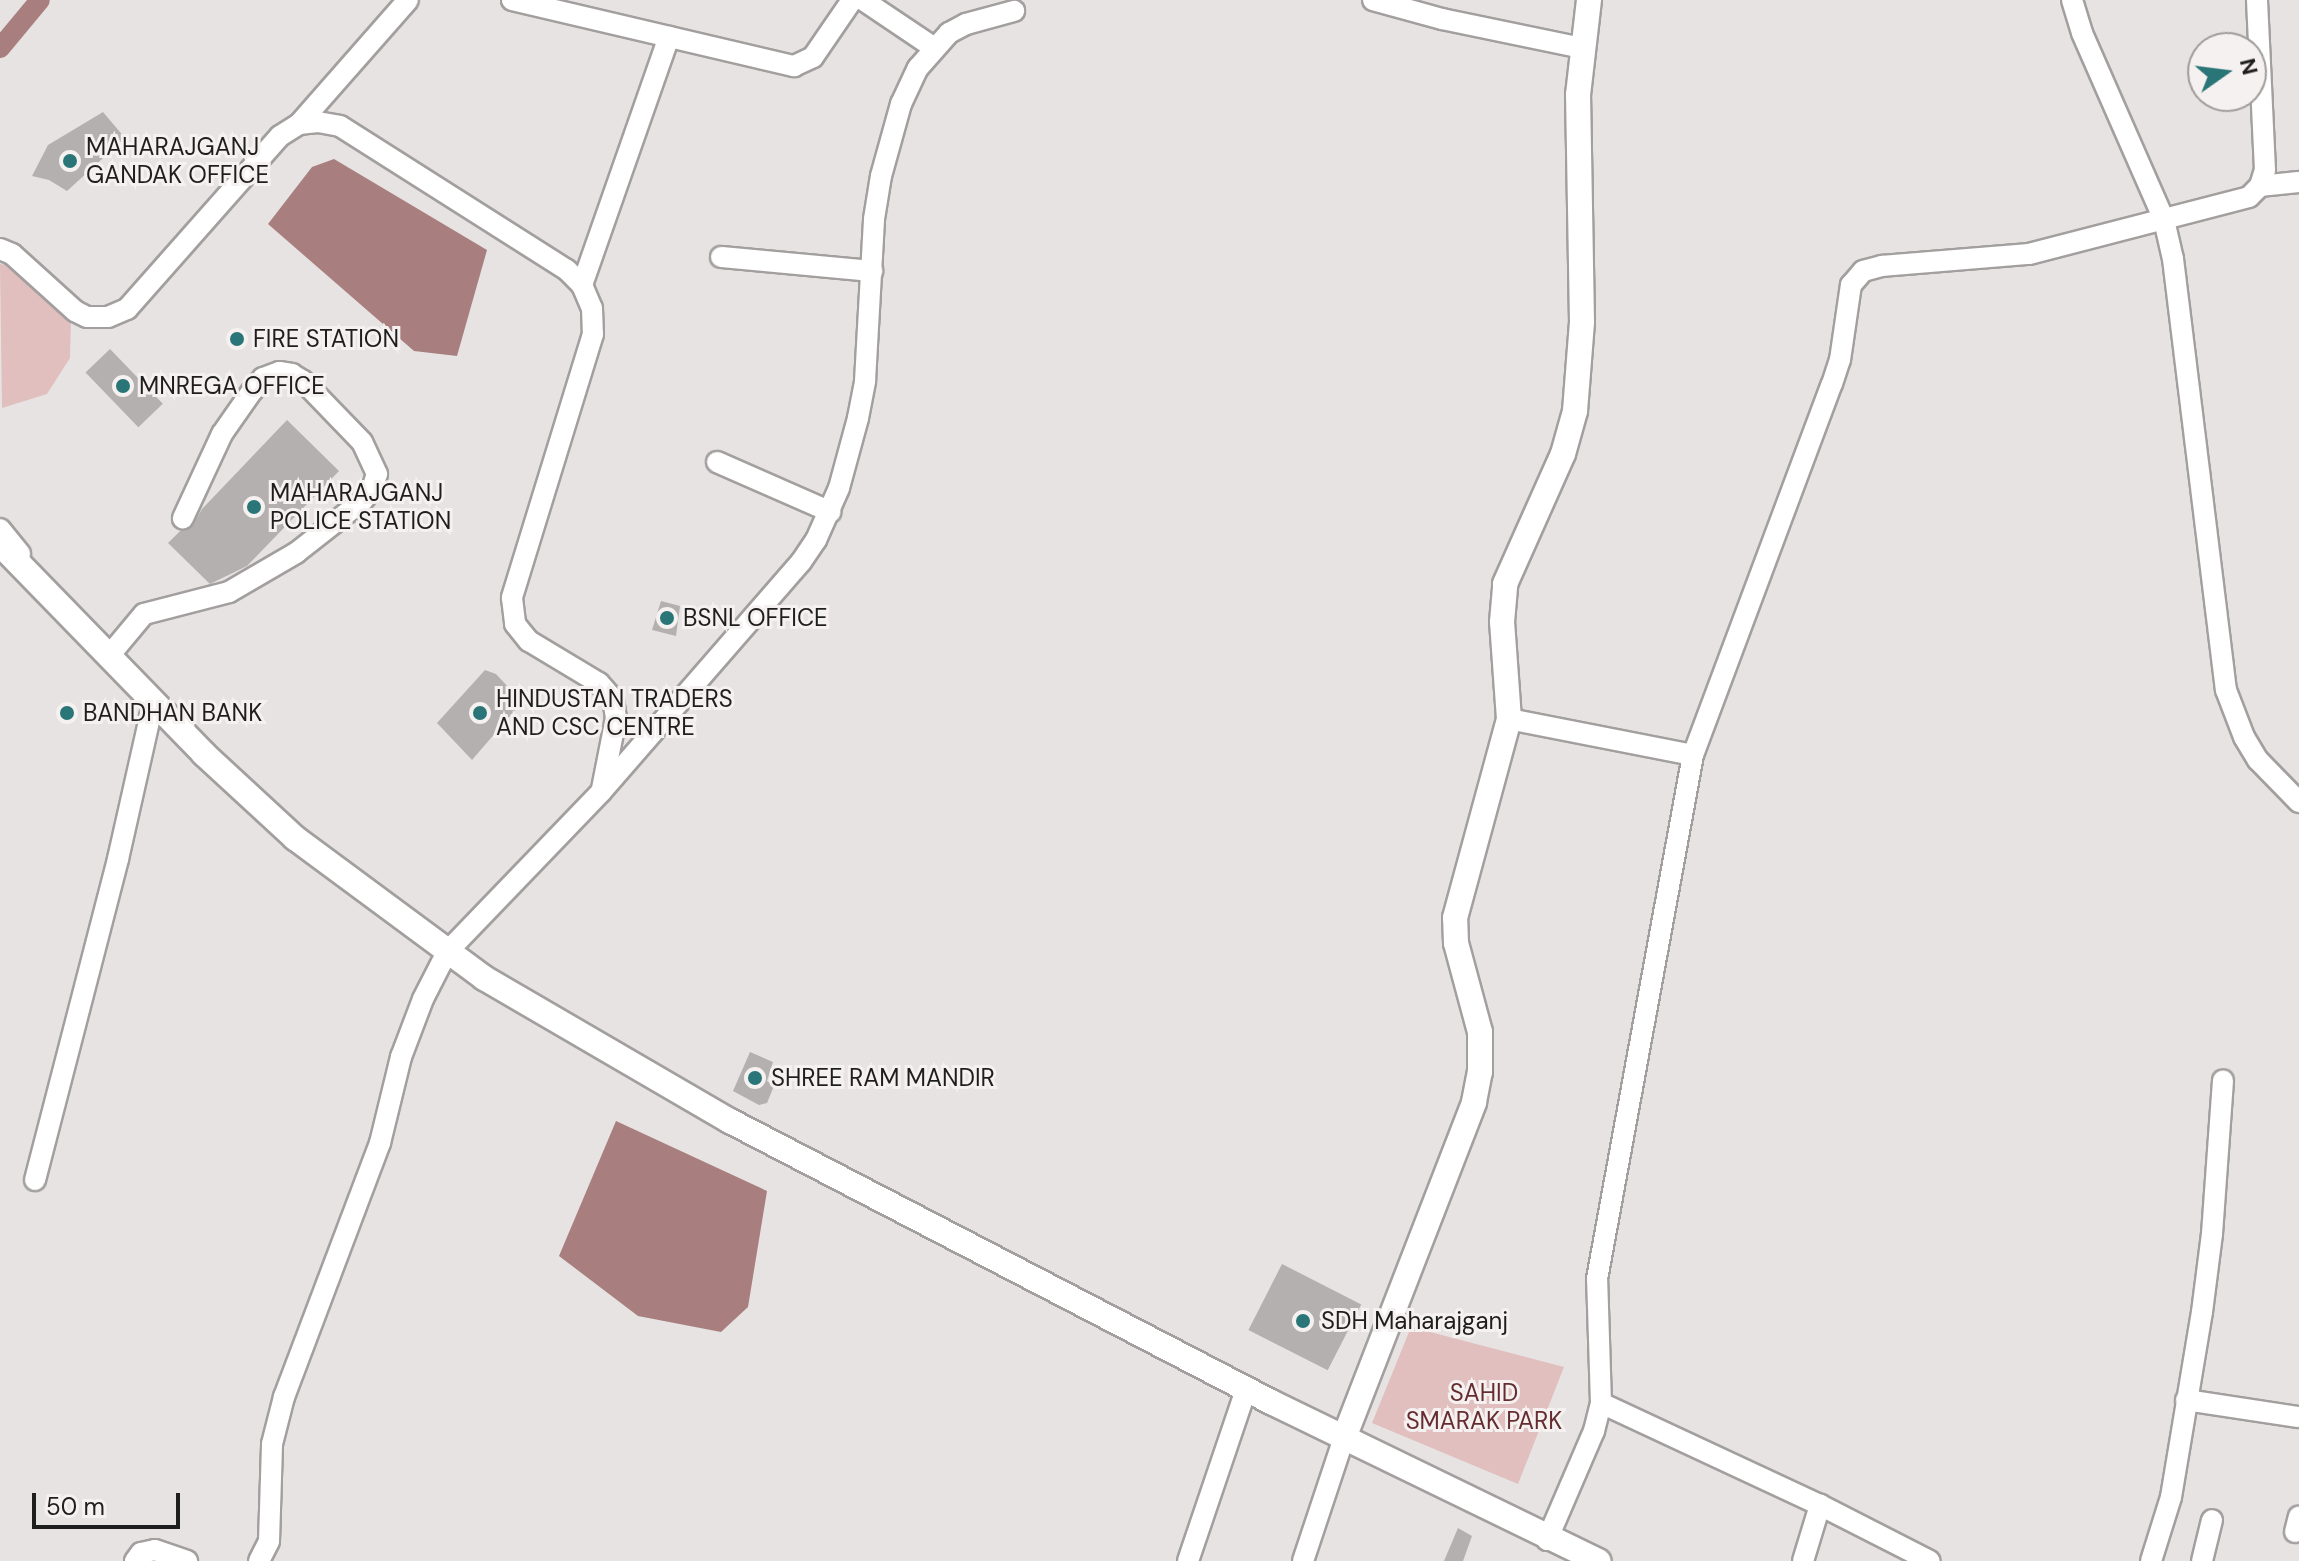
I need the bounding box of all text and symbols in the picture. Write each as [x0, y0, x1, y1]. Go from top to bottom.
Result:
north arrow [2187, 32, 2267, 112]
text: N [2233, 55, 2265, 78]
place label: MAHARAJGANJ GANDAK OFFICE [86, 133, 269, 189]
marker: MAHARAJGANJ GANDAK OFFICE [61, 152, 79, 170]
place label: FIRE STATION [253, 325, 399, 353]
marker: FIRE STATION [228, 330, 246, 348]
place label: MNREGA OFFICE [139, 372, 325, 400]
marker: MNREGA OFFICE [114, 377, 132, 395]
place label: MAHARAJGANJ POLICE STATION [270, 479, 451, 535]
marker: MAHARAJGANJ POLICE STATION [245, 498, 263, 516]
place label: BSNL OFFICE [683, 604, 828, 632]
marker: BSNL OFFICE [658, 609, 676, 627]
place label: HINDUSTAN TRADERS AND CSC CENTRE [496, 685, 733, 741]
place label: BANDHAN BANK [83, 699, 262, 727]
marker: BANDHAN BANK [58, 704, 76, 722]
marker: HINDUSTAN TRADERS AND CSC CENTRE [471, 704, 489, 722]
place label: SHREE RAM MANDIR [771, 1064, 995, 1092]
marker: SHREE RAM MANDIR [746, 1069, 764, 1087]
place label: SDH Maharajganj [1321, 1307, 1508, 1335]
marker: SDH Maharajganj [1292, 1310, 1314, 1332]
park label: SAHID SMARAK PARK [1406, 1379, 1562, 1435]
scale bar [36, 1477, 184, 1527]
text: 50 m [46, 1491, 105, 1522]

